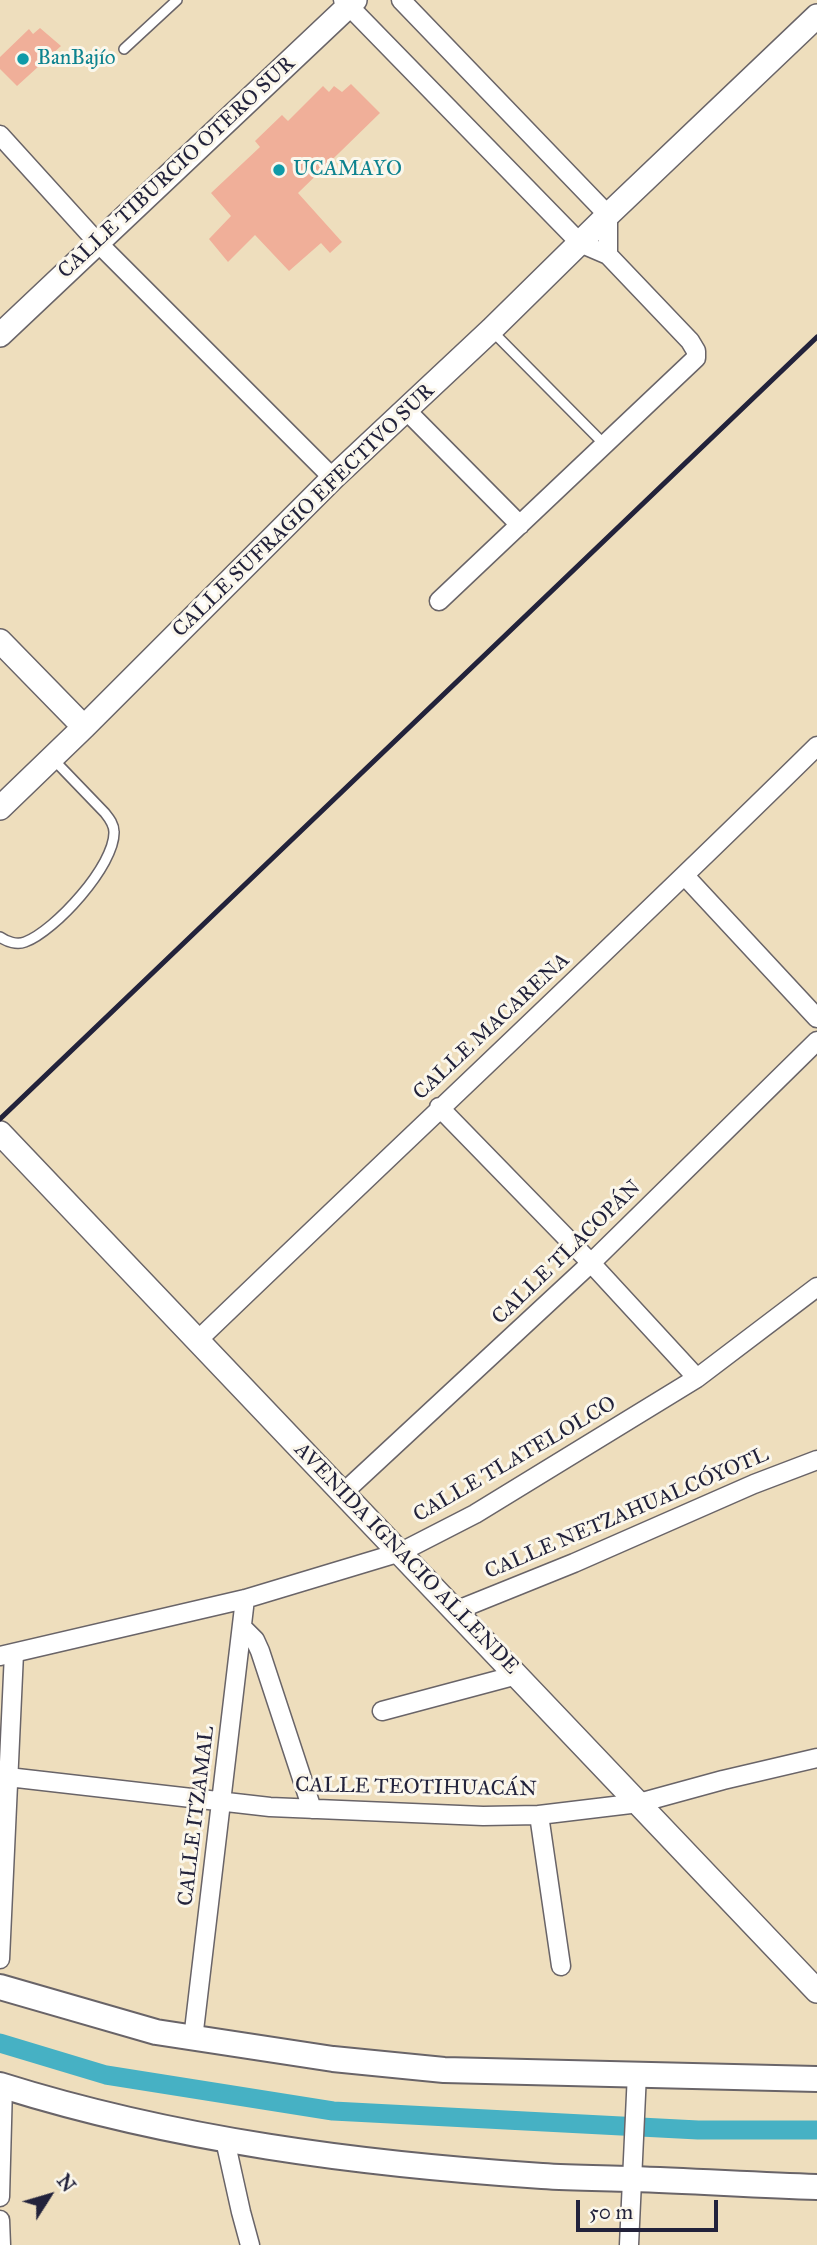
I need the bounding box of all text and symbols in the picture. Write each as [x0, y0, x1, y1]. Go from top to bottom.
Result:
place label: BanBajío [37, 46, 115, 72]
marker: BanBajío [15, 51, 31, 67]
street label: CALLE TIBURCIO OTERO SUR [53, 52, 301, 284]
place label: UCAMAYO [293, 157, 402, 183]
marker: UCAMAYO [271, 162, 287, 178]
street label: CALLE SUFRAGIO EFECTIVO SUR [168, 379, 440, 643]
street label: CALLE MACARENA [409, 948, 575, 1106]
street label: CALLE TLACOPÁN [487, 1176, 647, 1330]
street label: CALLE TLATELOLCO [409, 1392, 621, 1528]
street label: AVENIDA IGNACIO ALLENDE [289, 1438, 523, 1680]
street label: CALLE NETZAHUALCÓYOTL [481, 1443, 773, 1585]
street label: CALLE ITZAMAL [173, 1725, 221, 1907]
street label: CALLE TEOTIHUACÁN [295, 1773, 537, 1803]
north arrow [14, 2161, 84, 2231]
text: N [52, 2170, 80, 2196]
scale bar [579, 2186, 721, 2230]
text: 50 m [589, 2199, 633, 2225]

